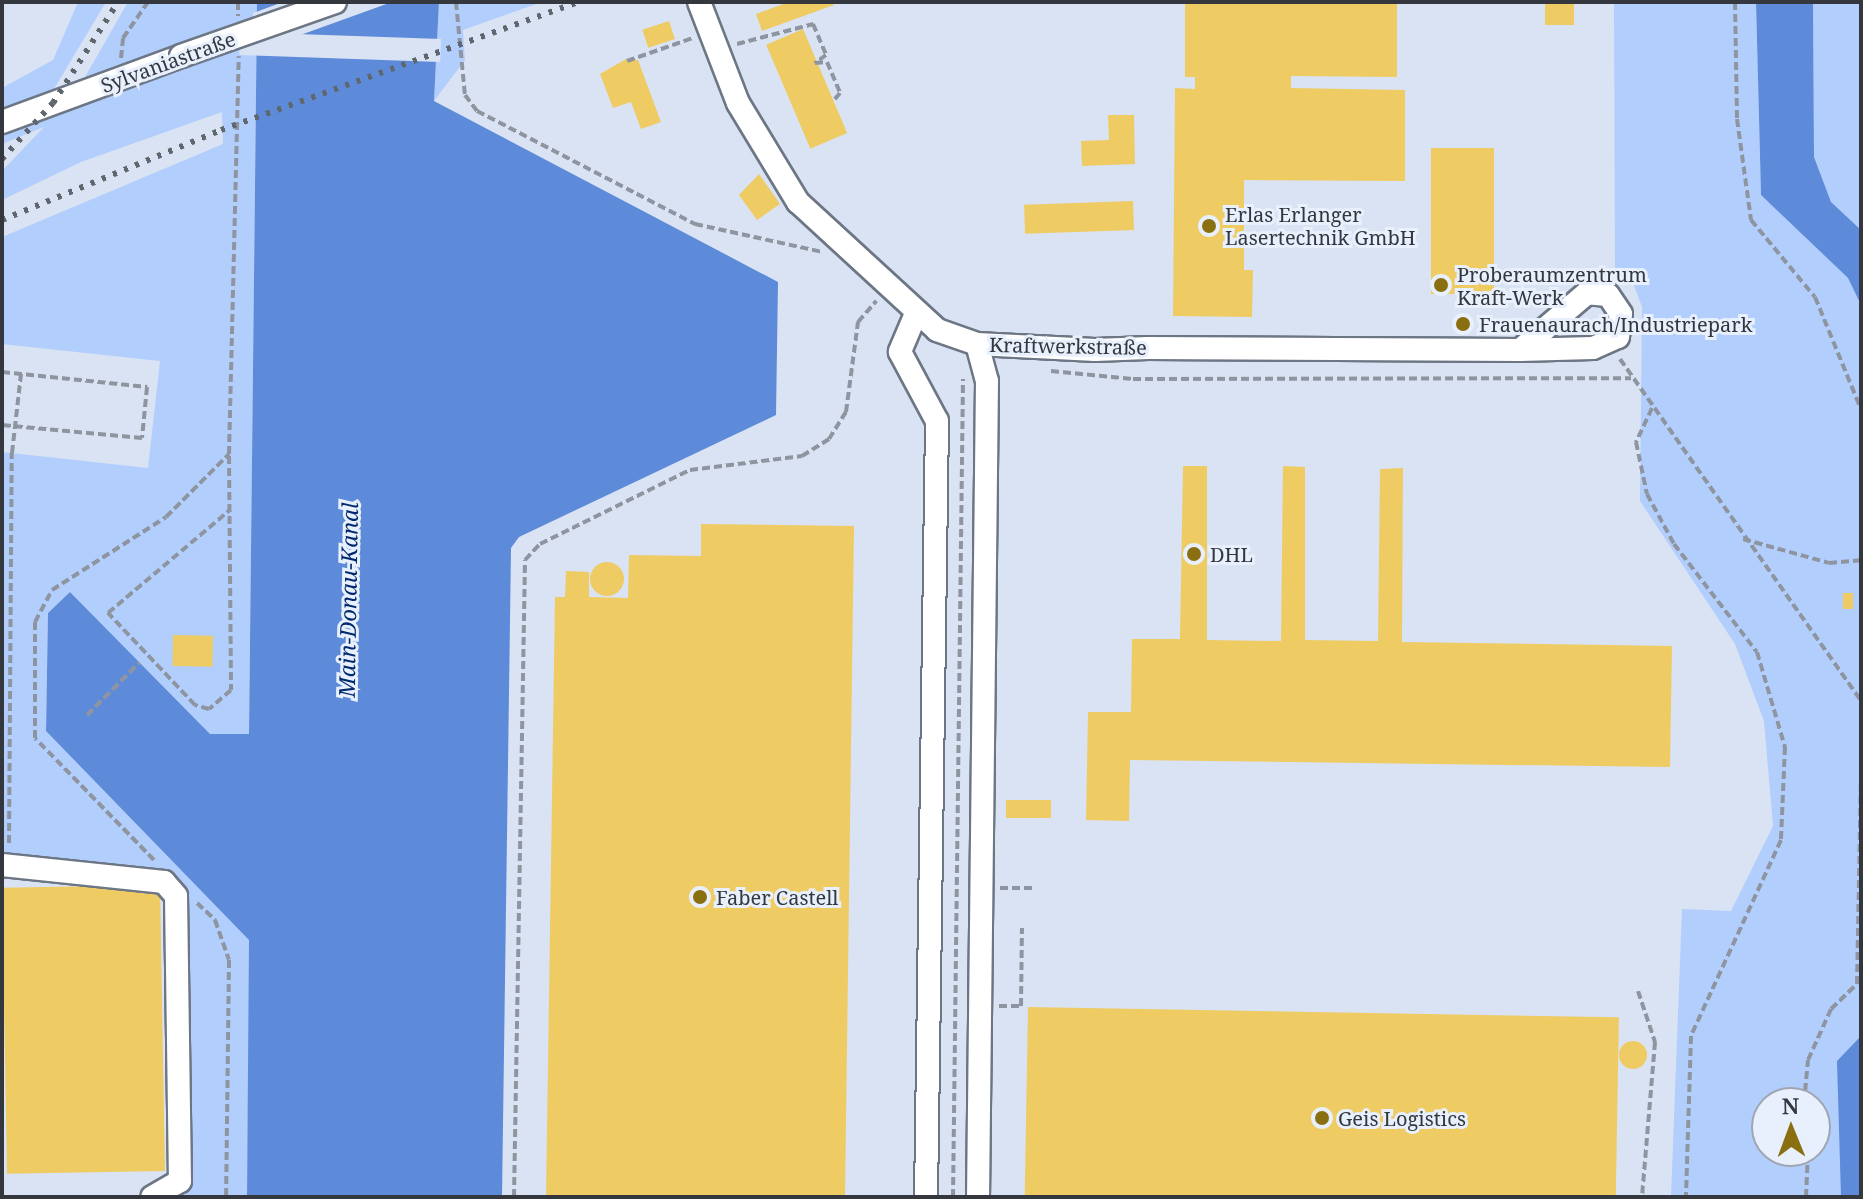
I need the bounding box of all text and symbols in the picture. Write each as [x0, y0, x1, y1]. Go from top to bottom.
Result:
street label: Sylvaniastraße [97, 27, 239, 97]
place label: Erlas Erlanger Lasertechnik GmbH [1225, 202, 1416, 249]
marker: Erlas Erlanger Lasertechnik GmbH [1200, 217, 1218, 235]
place label: Proberaumzentrum Kraft-Werk [1457, 262, 1647, 309]
marker: Proberaumzentrum Kraft-Werk [1432, 276, 1450, 294]
place label: Frauenaurach/Industriepark [1479, 312, 1752, 336]
marker: Frauenaurach/Industriepark [1454, 315, 1472, 333]
street label: Kraftwerkstraße [989, 333, 1147, 359]
water label: Main-Donau-Kanal [333, 502, 363, 698]
place label: DHL [1210, 542, 1253, 566]
marker: DHL [1185, 545, 1203, 563]
place label: Faber Castell [716, 885, 839, 909]
marker: Faber Castell [691, 888, 709, 906]
north arrow [1751, 1087, 1831, 1167]
text: N [1782, 1090, 1800, 1120]
place label: Geis Logistics [1338, 1106, 1466, 1130]
marker: Geis Logistics [1313, 1109, 1331, 1127]

